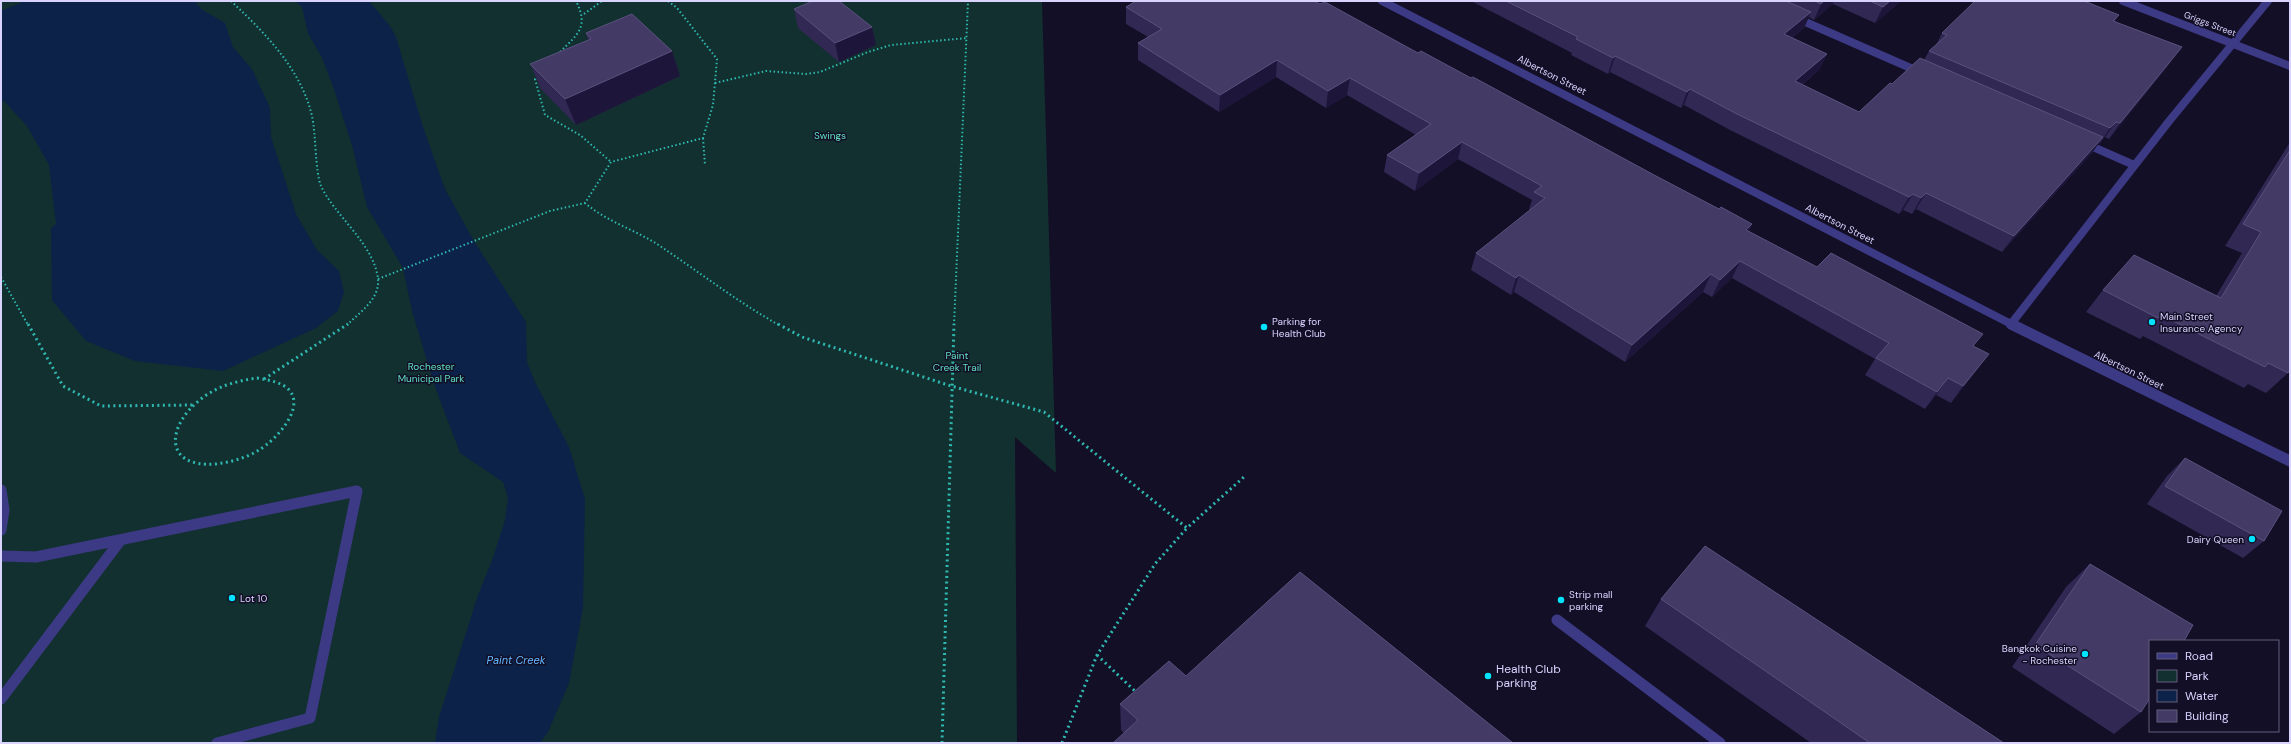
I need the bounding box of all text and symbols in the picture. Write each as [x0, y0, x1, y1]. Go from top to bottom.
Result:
street label: Griggs Street [2182, 9, 2238, 40]
street label: Albertson Street [1515, 52, 1589, 98]
park label: Swings [814, 129, 846, 142]
street label: Albertson Street [1803, 201, 1877, 247]
place label: Main Street Insurance Agency [2160, 310, 2243, 335]
place label: Parking for Health Club [1272, 315, 1326, 340]
marker: Main Street Insurance Agency [2147, 317, 2157, 327]
marker: Parking for Health Club [1259, 322, 1269, 332]
street label: Albertson Street [2092, 347, 2166, 393]
park label: Paint Creek Trail [933, 349, 981, 374]
park label: Rochester Municipal Park [398, 360, 464, 385]
place label: Dairy Queen [2187, 533, 2244, 546]
marker: Dairy Queen [2247, 534, 2257, 544]
place label: Strip mall parking [1569, 588, 1613, 613]
place label: Lot 10 [240, 592, 267, 605]
marker: Lot 10 [227, 593, 237, 603]
marker: Strip mall parking [1556, 595, 1566, 605]
legend [2149, 640, 2279, 732]
place label: Bangkok Cuisine - Rochester [2002, 642, 2077, 667]
text: Road [2185, 648, 2213, 664]
marker: Bangkok Cuisine - Rochester [2080, 649, 2090, 659]
water label: Paint Creek [487, 653, 546, 667]
place label: Health Club parking [1496, 661, 1561, 691]
text: Park [2185, 668, 2209, 684]
marker: Health Club parking [1483, 671, 1493, 681]
text: Water [2185, 688, 2219, 704]
text: Building [2185, 708, 2229, 724]

